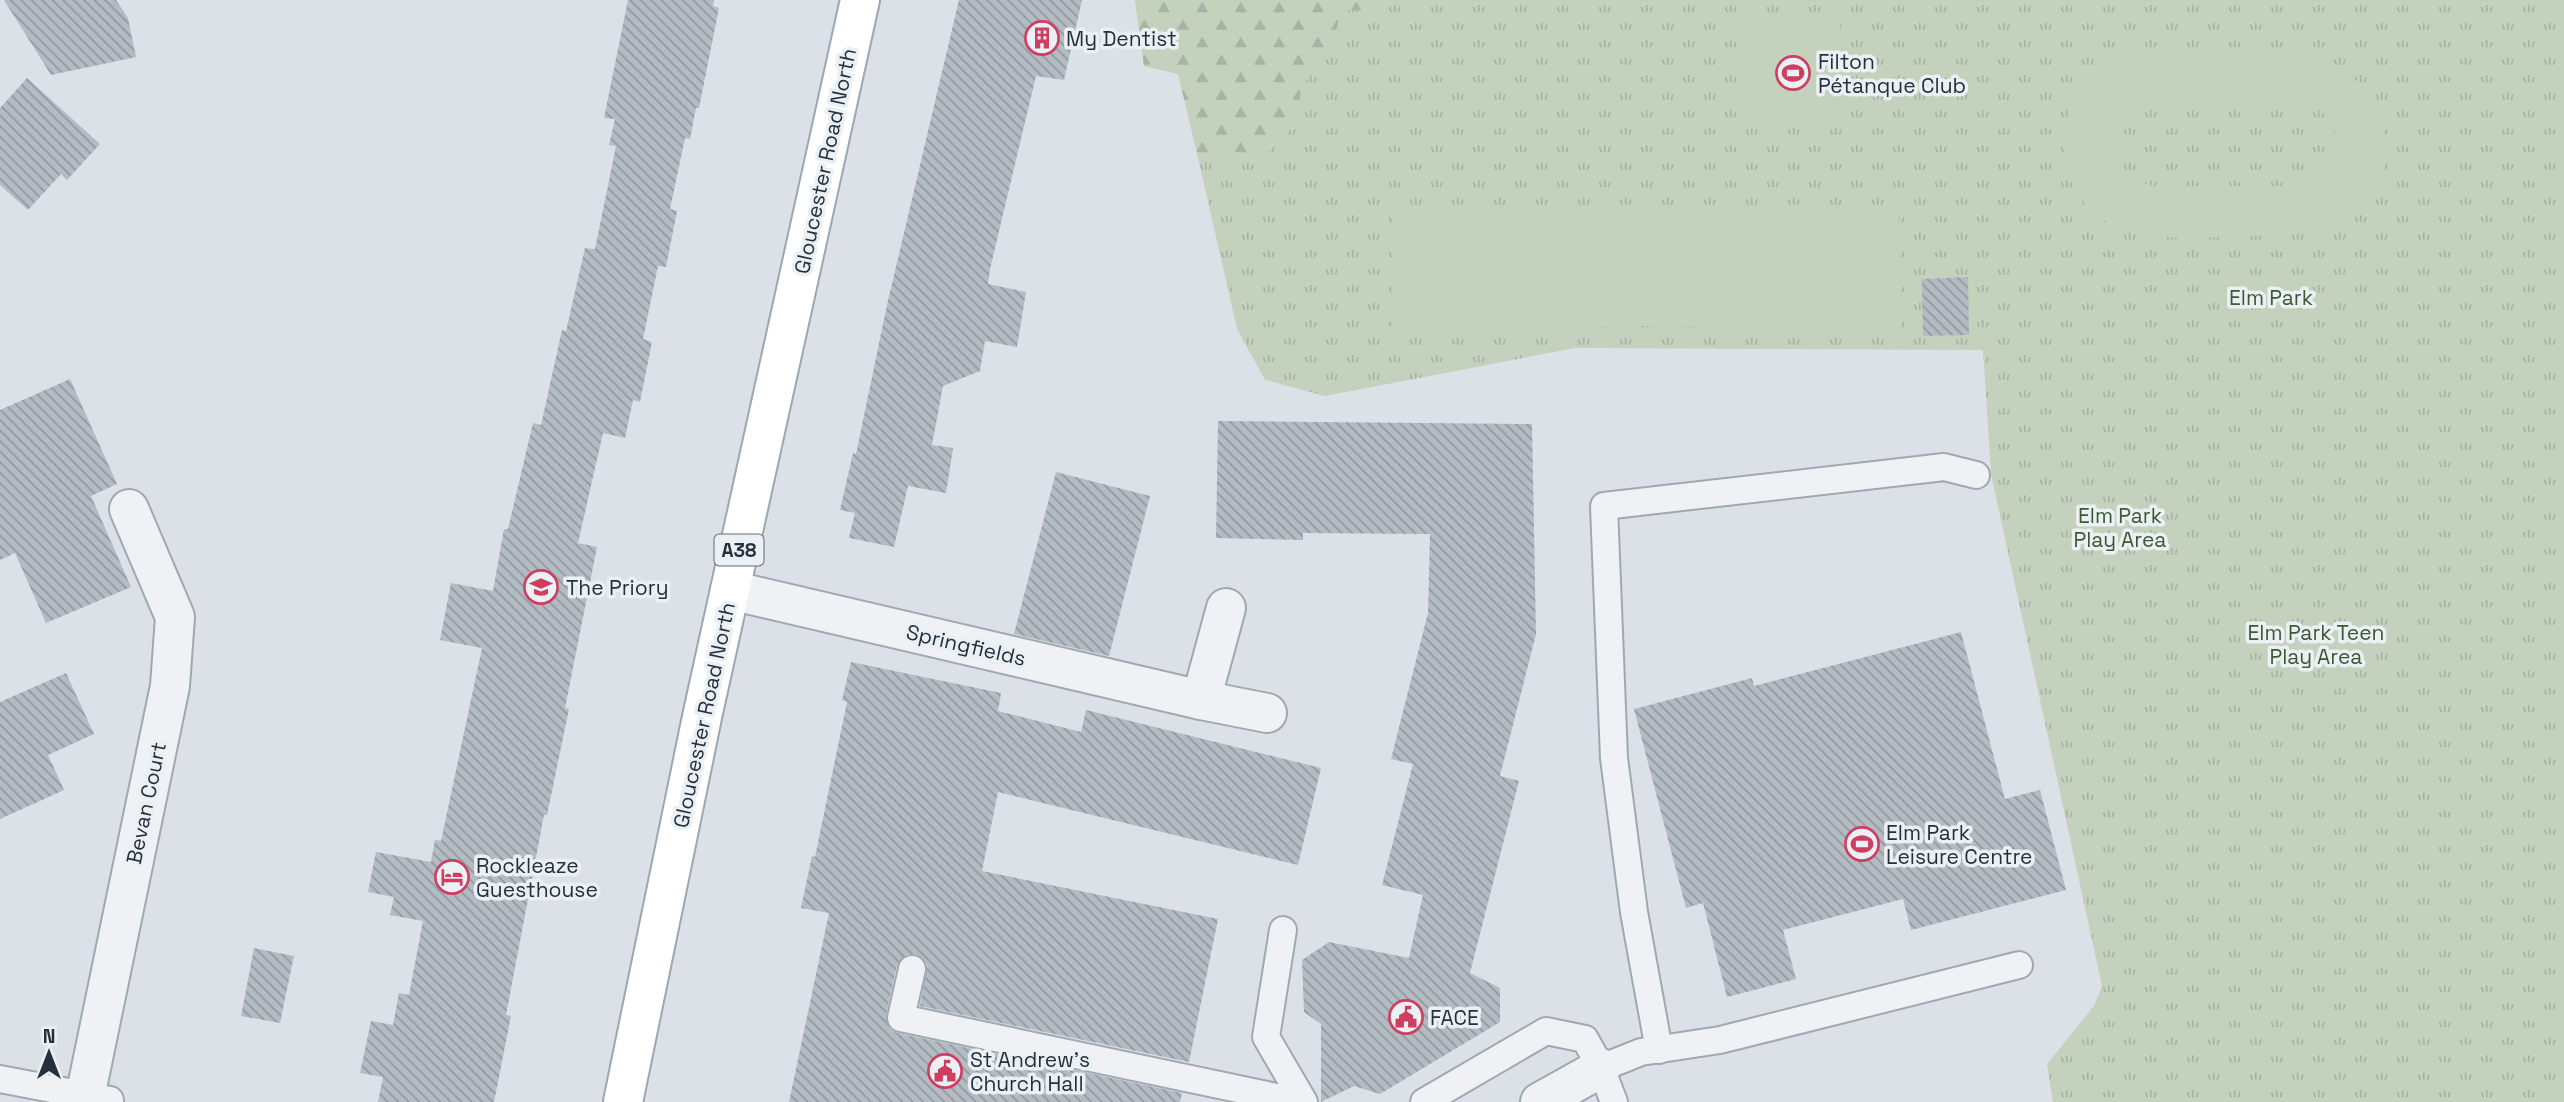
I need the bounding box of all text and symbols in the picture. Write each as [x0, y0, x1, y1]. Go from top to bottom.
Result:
building icon: My Dentist [1023, 19, 1061, 57]
place label: My Dentist [1066, 25, 1177, 52]
street label: Gloucester Road North [788, 46, 862, 276]
place label: Filton Pétanque Club [1818, 48, 1966, 99]
sports icon: Filton Pétanque Club [1774, 54, 1812, 92]
park label: Elm Park [2229, 284, 2313, 311]
park label: Elm Park Play Area [2074, 502, 2166, 553]
road number: A38 [714, 534, 764, 566]
school or university icon: The Priory [522, 568, 560, 606]
place label: The Priory [566, 574, 668, 601]
street label: Gloucester Road North [667, 600, 741, 830]
street label: Springfields [904, 618, 1028, 672]
park label: Elm Park Teen Play Area [2248, 619, 2384, 670]
street label: Bevan Court [120, 739, 172, 867]
place label: Elm Park Leisure Centre [1886, 819, 2032, 870]
sports icon: Elm Park Leisure Centre [1843, 825, 1881, 863]
place label: Rockleaze Guesthouse [476, 852, 598, 903]
hotel icon: Rockleaze Guesthouse [433, 858, 471, 896]
public building icon: FACE [1387, 998, 1425, 1036]
place label: FACE [1430, 1004, 1479, 1031]
north arrow [14, 1018, 84, 1088]
text: N [43, 1024, 55, 1049]
place label: St Andrew's Church Hall [970, 1046, 1090, 1097]
public building icon: St Andrew's Church Hall [926, 1052, 964, 1090]

